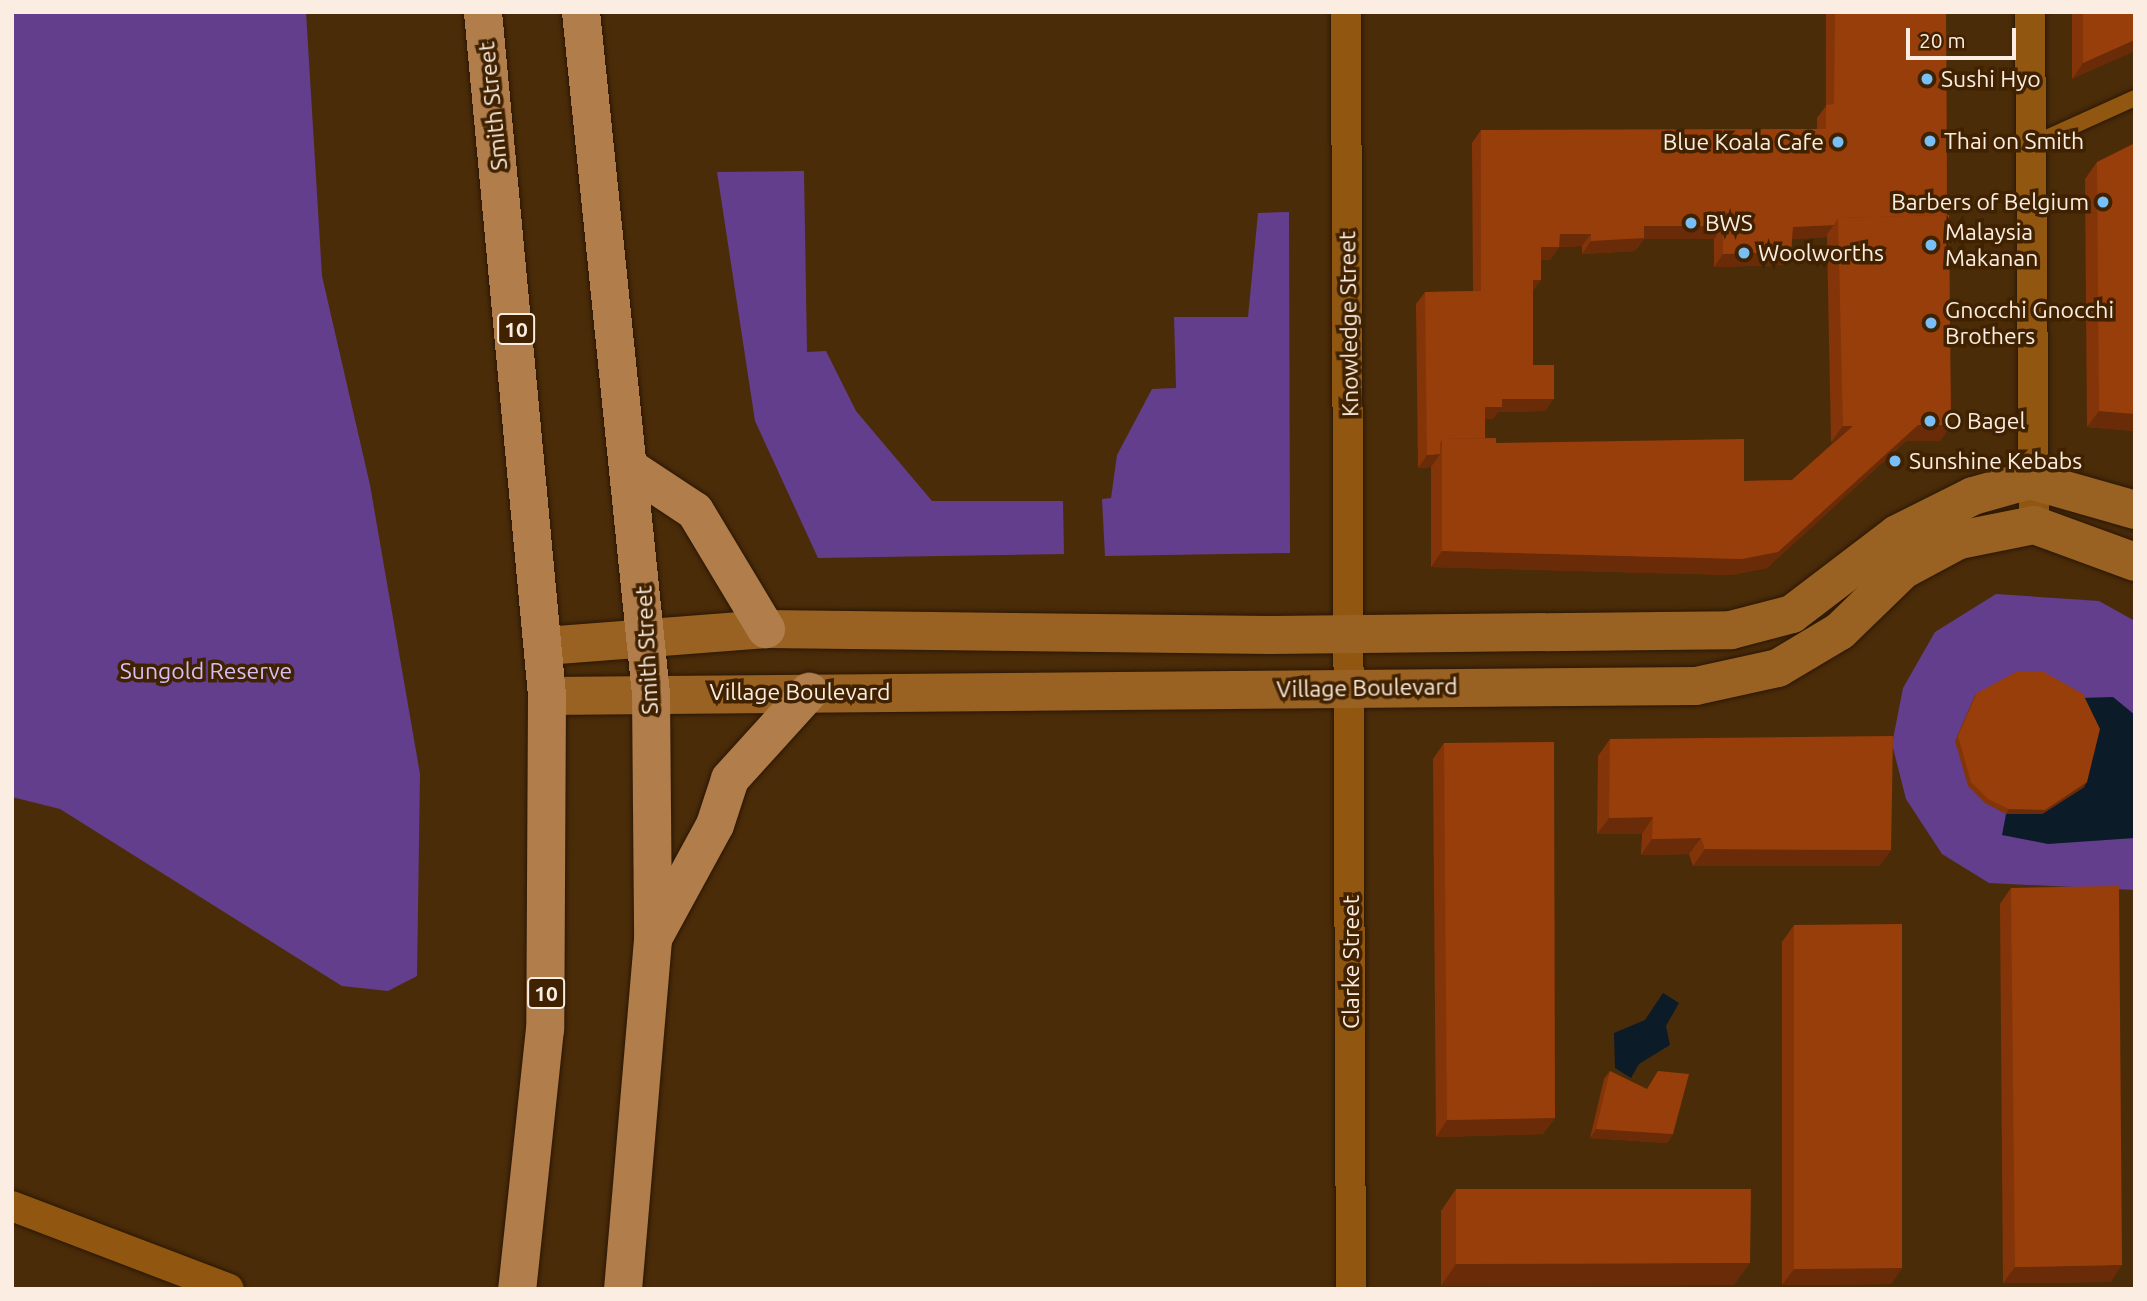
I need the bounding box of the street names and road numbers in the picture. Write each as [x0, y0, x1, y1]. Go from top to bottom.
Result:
street label: Smith Street [473, 40, 513, 172]
street label: Knowledge Street [1334, 231, 1364, 417]
road number: 10 [497, 312, 535, 346]
street label: Smith Street [630, 585, 664, 715]
street label: Village Boulevard [1276, 673, 1458, 703]
street label: Village Boulevard [709, 678, 891, 706]
street label: Clarke Street [1337, 895, 1365, 1029]
road number: 10 [527, 976, 565, 1010]

